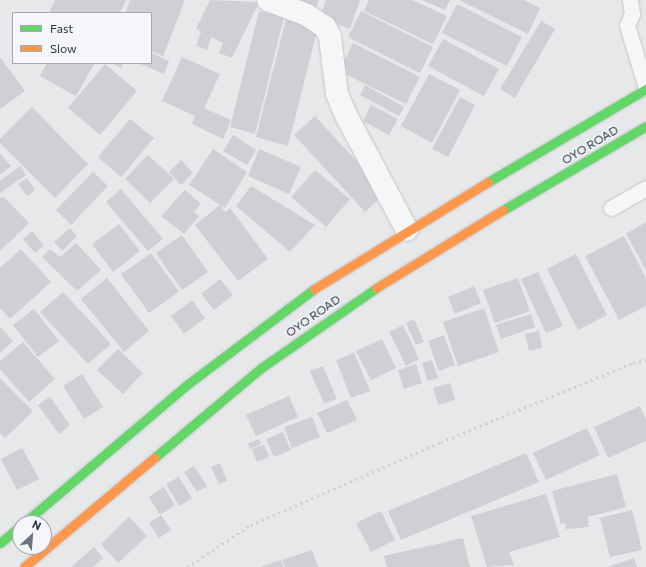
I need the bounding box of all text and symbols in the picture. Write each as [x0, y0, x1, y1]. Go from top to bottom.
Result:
legend [12, 12, 152, 64]
text: Fast [50, 21, 73, 35]
text: Slow [50, 41, 77, 55]
street label: OYO ROAD [559, 123, 621, 167]
street label: OYO ROAD [283, 292, 343, 340]
north arrow [12, 515, 52, 555]
text: N [30, 517, 44, 532]

